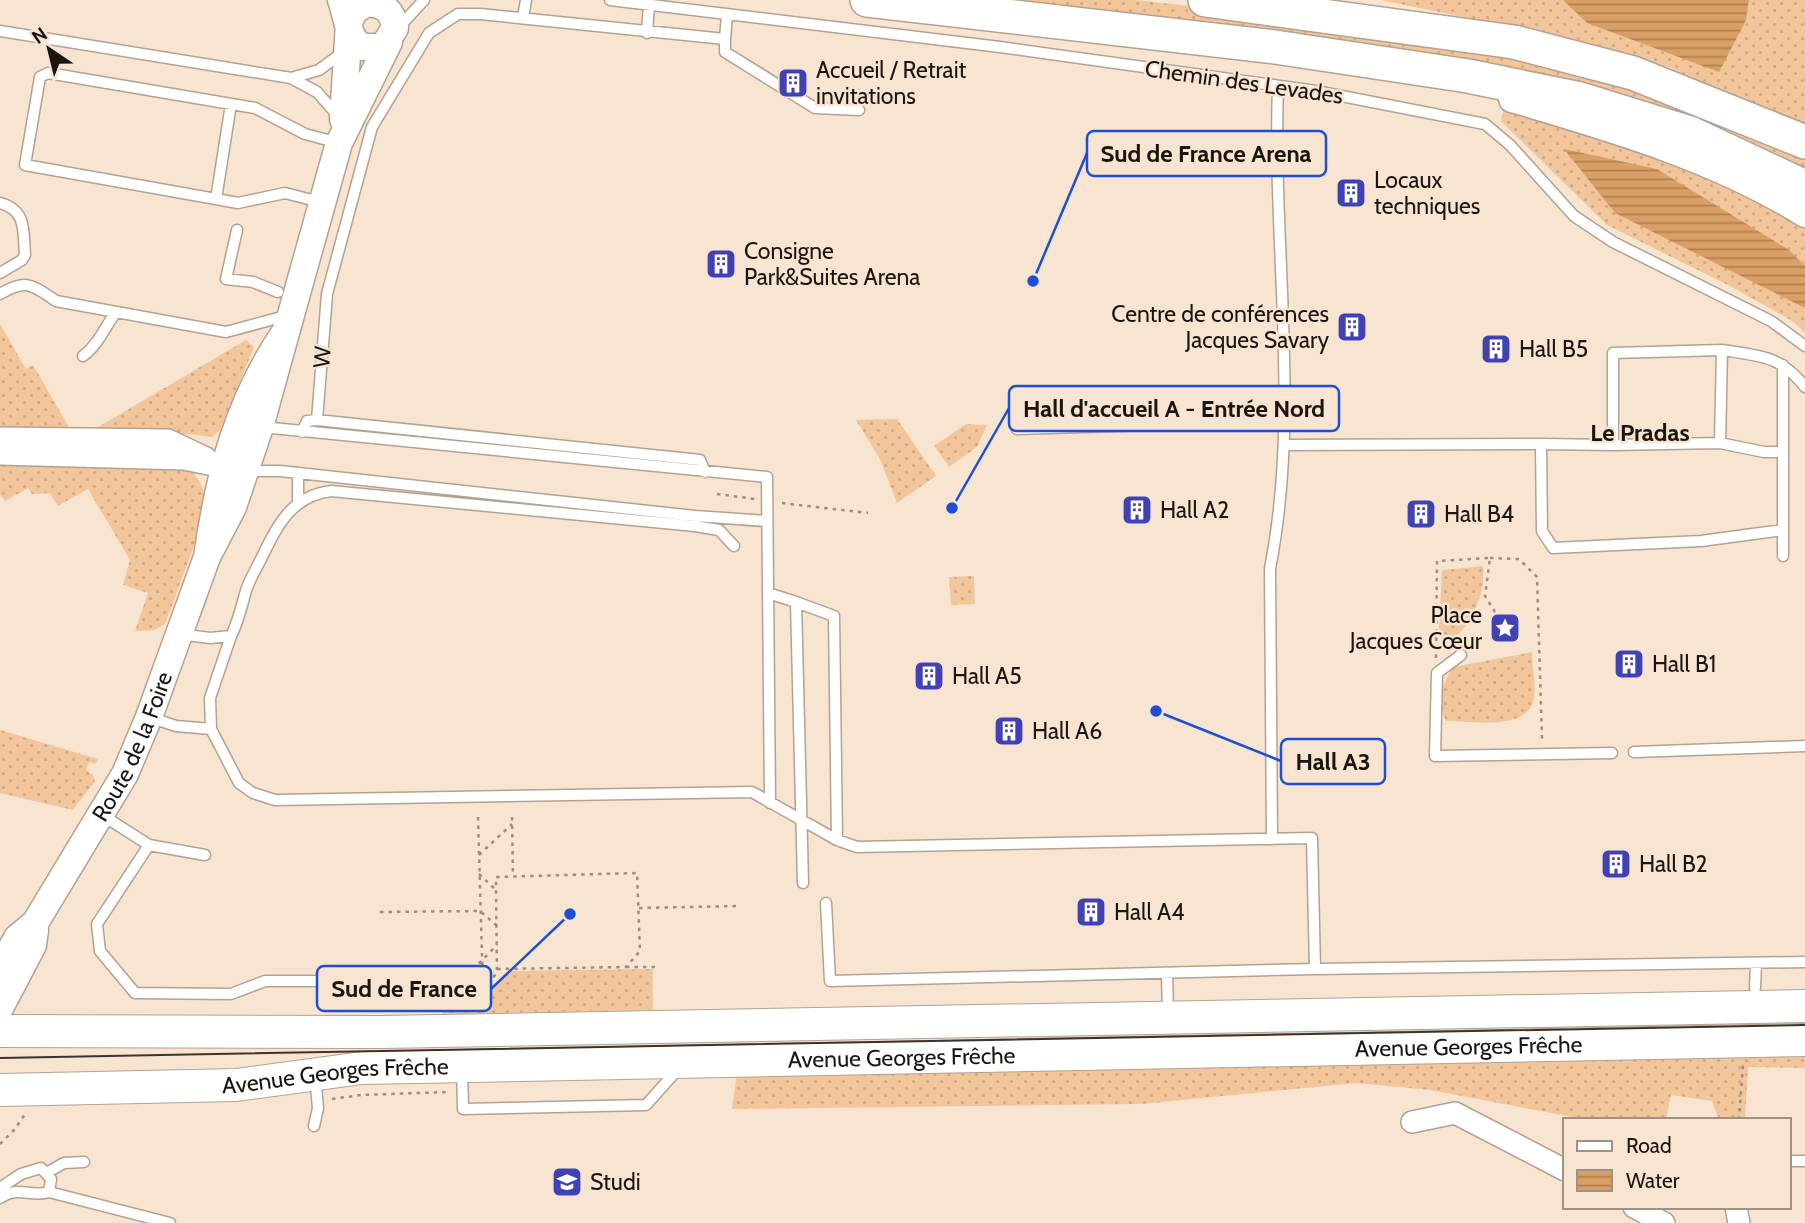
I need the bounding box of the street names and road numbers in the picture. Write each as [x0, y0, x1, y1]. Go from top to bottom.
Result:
street label: Chemin des Levades [1143, 54, 1345, 110]
street label: W [307, 345, 337, 369]
street label: Route de la Foire [86, 668, 178, 826]
street label: Avenue Georges Frêche [1355, 1030, 1583, 1063]
street label: Avenue Georges Frêche [788, 1041, 1016, 1074]
street label: Avenue Georges Frêche [222, 1052, 449, 1099]

